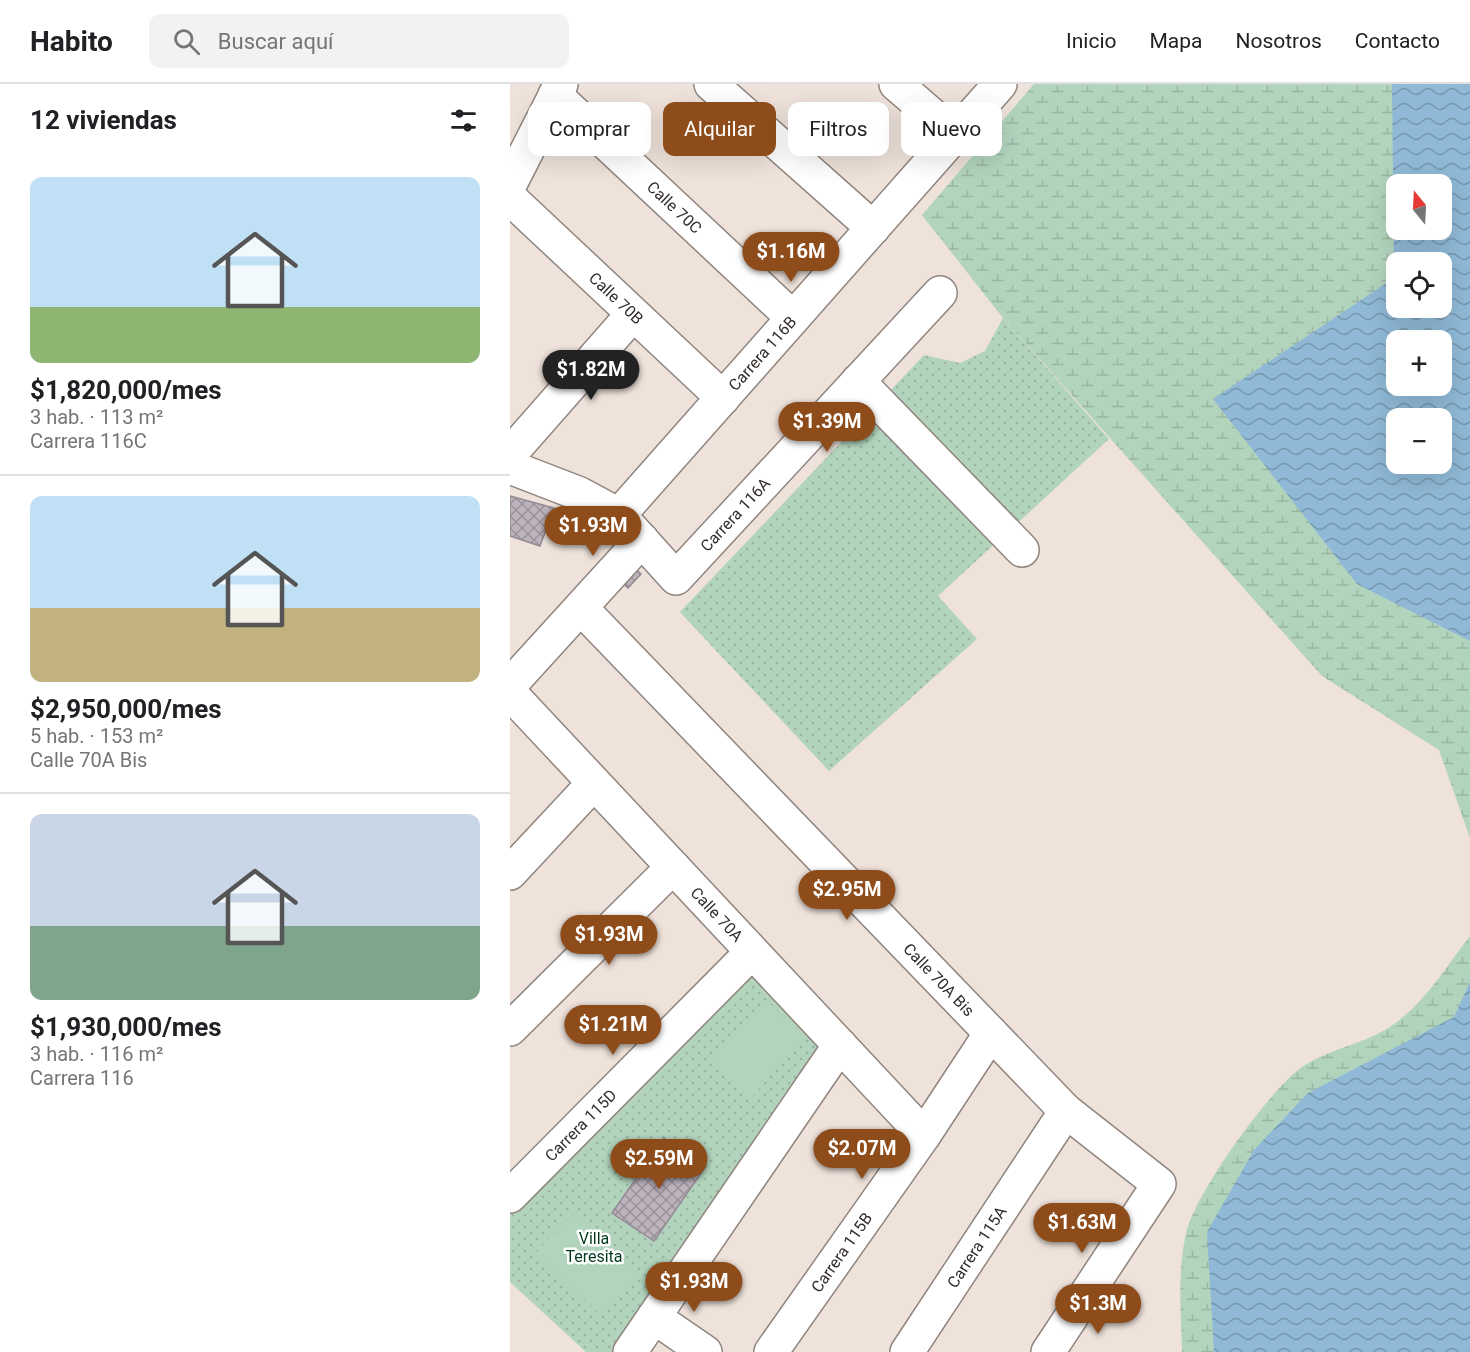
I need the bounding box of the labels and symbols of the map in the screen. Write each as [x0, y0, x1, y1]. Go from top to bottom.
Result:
north arrow [1386, 174, 1452, 240]
street label: Calle 70C [643, 177, 706, 238]
pin: $1.16M [742, 232, 840, 283]
street label: Calle 70B [585, 268, 647, 328]
street label: Carrera 116B [724, 312, 800, 395]
pin: $1.82M [542, 350, 640, 401]
pin: $1.39M [778, 402, 876, 453]
street label: Carrera 116A [697, 474, 774, 555]
pin: $1.93M [544, 506, 642, 557]
pin: $2.95M [798, 870, 896, 921]
street label: Calle 70A [687, 883, 747, 946]
pin: $1.93M [560, 915, 658, 966]
street label: Calle 70A Bis [899, 939, 978, 1020]
pin: $1.21M [564, 1005, 662, 1056]
street label: Carrera 115D [541, 1085, 620, 1165]
pin: $2.07M [813, 1129, 911, 1180]
pin: $2.59M [610, 1139, 708, 1190]
street label: Carrera 115A [943, 1202, 1011, 1291]
pin: $1.63M [1033, 1203, 1131, 1254]
street label: Carrera 115B [807, 1209, 876, 1296]
park label: Villa Teresita [565, 1229, 623, 1266]
pin: $1.93M [645, 1262, 743, 1313]
pin: $1.3M [1056, 1284, 1140, 1335]

